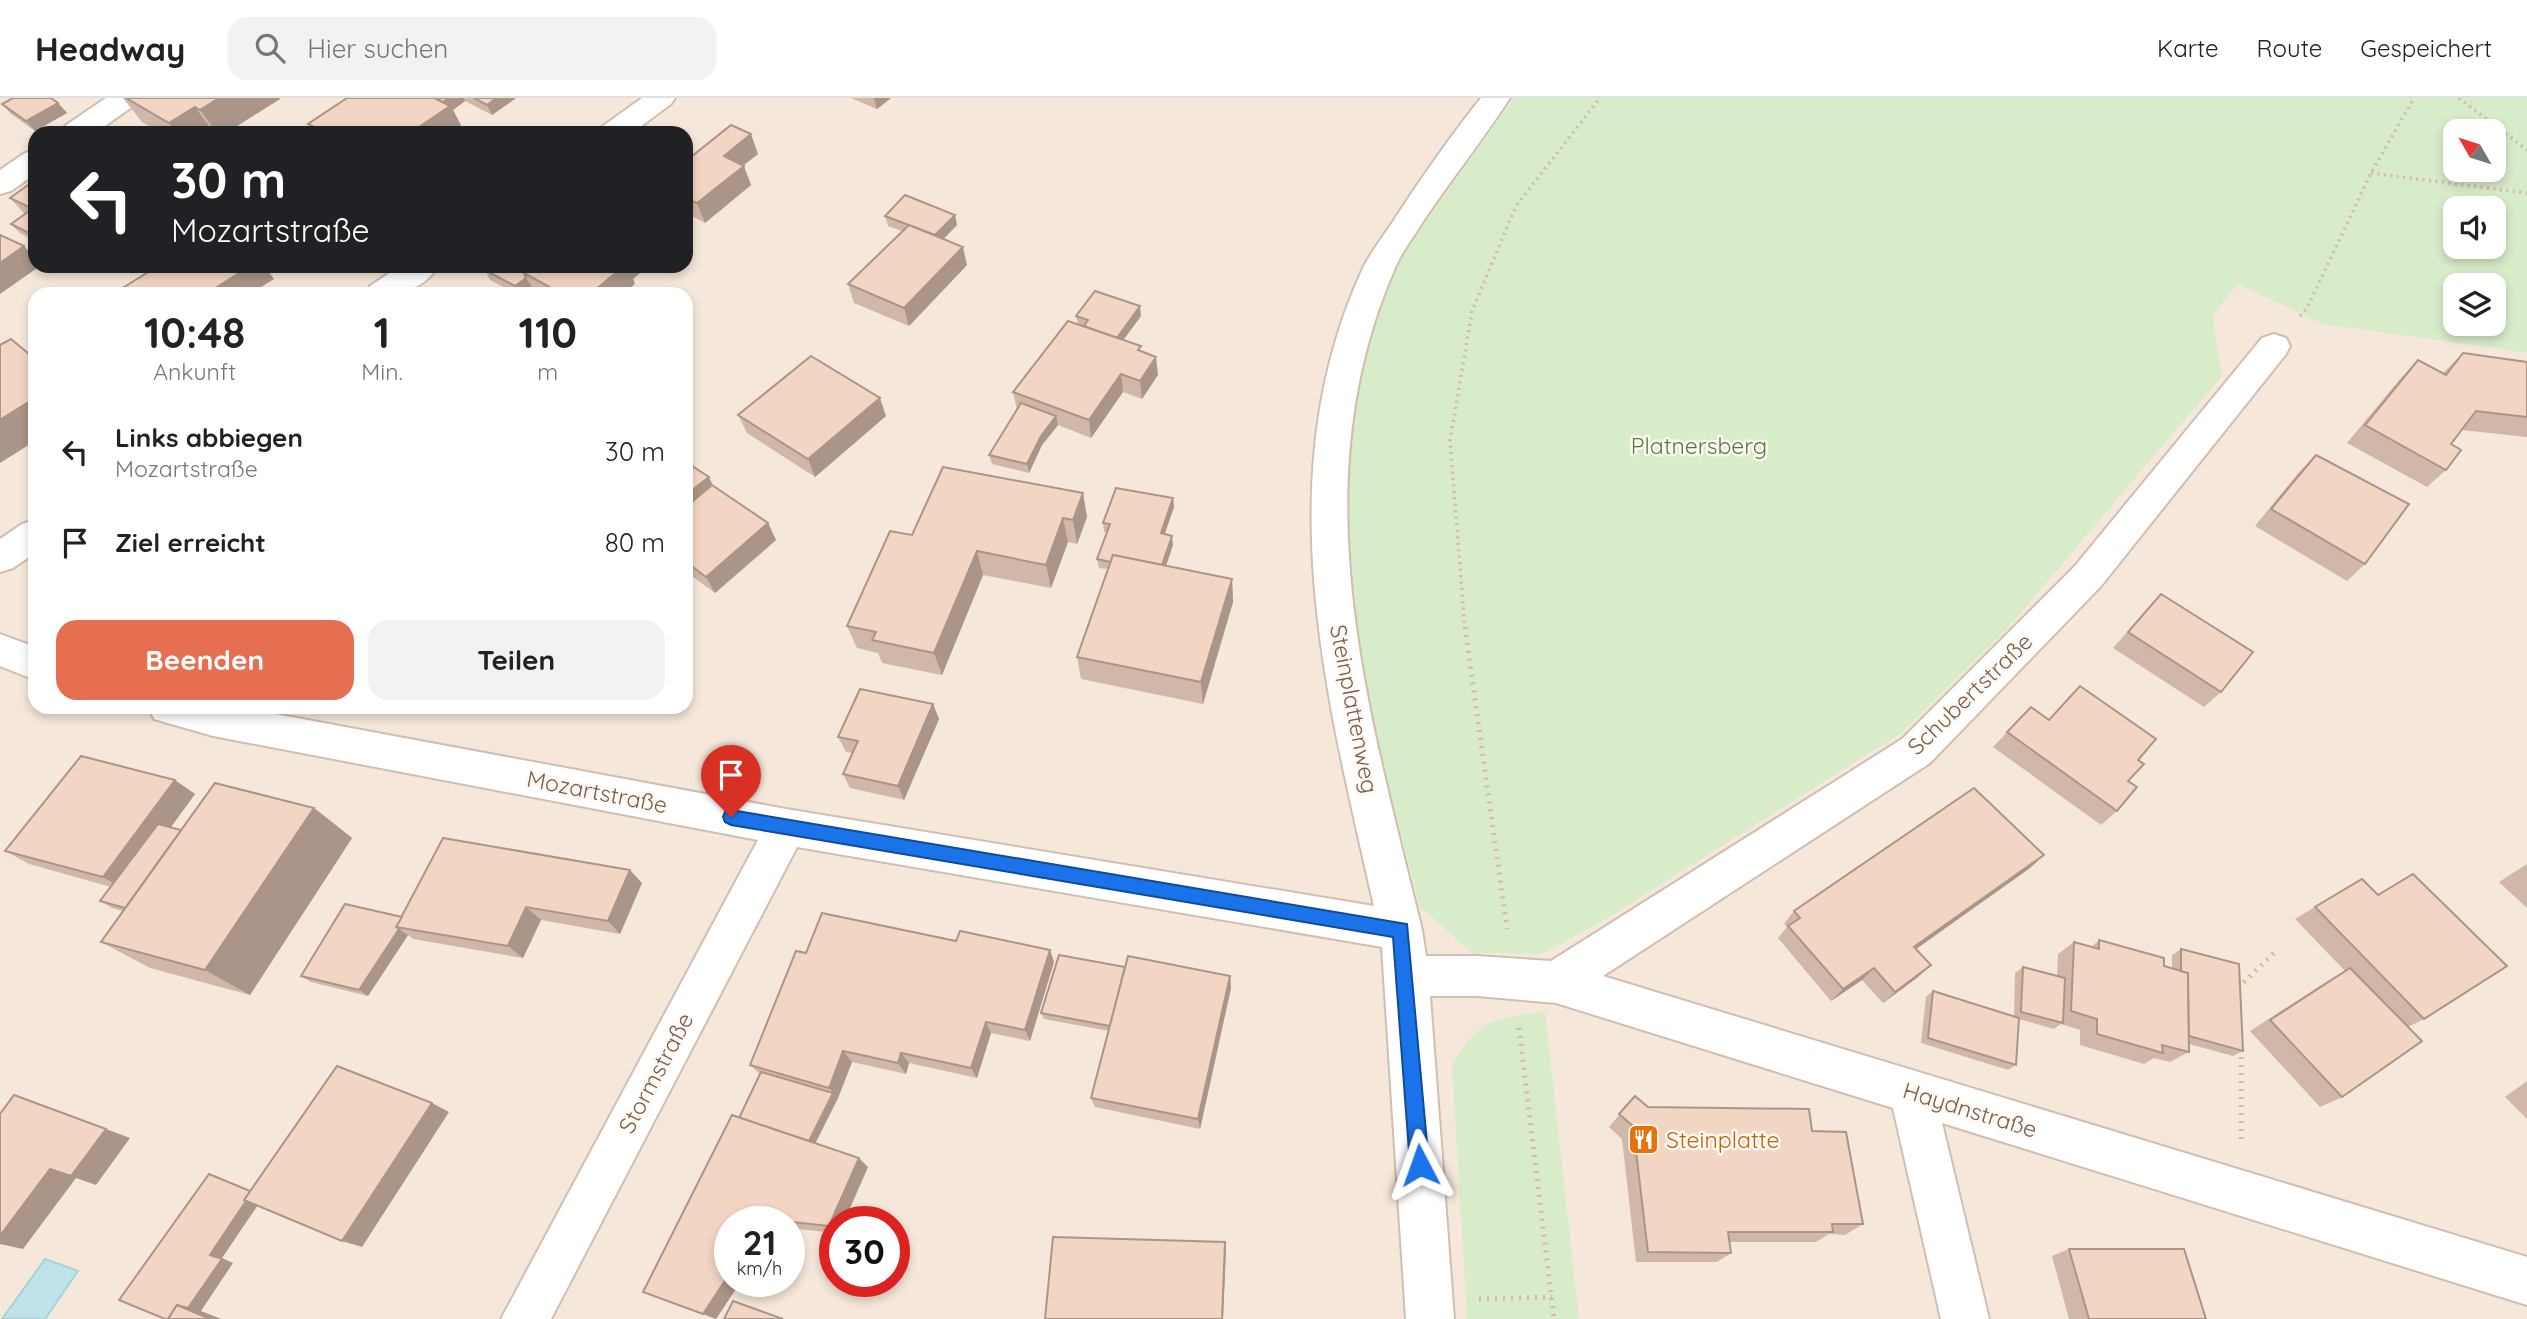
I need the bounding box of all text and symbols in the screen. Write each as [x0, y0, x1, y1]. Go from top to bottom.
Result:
search box [227, 17, 717, 80]
text: Headway [35, 28, 185, 69]
icon: search [251, 29, 289, 67]
text: Hier suchen [307, 32, 448, 65]
text: Karte [2157, 33, 2219, 63]
text: Route [2257, 33, 2322, 63]
text: Gespeichert [2360, 33, 2492, 63]
north arrow [2443, 119, 2506, 182]
map controls [2443, 119, 2506, 336]
text: 30 m [171, 149, 286, 210]
icon: left [56, 154, 147, 245]
button: sound [2443, 196, 2506, 259]
text: Mozartstraße [171, 210, 370, 250]
button: layers [2443, 273, 2506, 336]
text: 10:48 [144, 306, 245, 359]
text: 1 [374, 306, 390, 359]
text: 110 [519, 306, 577, 359]
text: Ankunft [153, 357, 236, 386]
text: Min. [361, 357, 403, 386]
text: m [537, 357, 558, 386]
text: Links abbiegen [115, 421, 303, 454]
park label: Platnersberg [1631, 431, 1767, 460]
icon: left [56, 433, 94, 471]
text: 30 m [605, 435, 665, 468]
text: Mozartstraße [115, 454, 258, 483]
icon: arrive [56, 524, 94, 562]
text: Ziel erreicht [115, 526, 266, 559]
text: 80 m [605, 526, 665, 559]
button: Beenden [56, 620, 354, 700]
button: Teilen [368, 620, 665, 700]
street label: Steinplattenweg [1324, 622, 1385, 796]
street label: Schubertstraße [1901, 627, 2038, 761]
pin [701, 745, 761, 817]
icon: arrive [712, 756, 750, 794]
street label: Mozartstraße [524, 764, 670, 819]
street label: Stormstraße [612, 1008, 699, 1138]
street label: Haydnstraße [1900, 1075, 2041, 1144]
restaurant icon: Steinplatte [1626, 1123, 1660, 1157]
place label: Steinplatte [1666, 1125, 1779, 1154]
position arrow [1383, 1128, 1457, 1202]
speed limit sign: 30 [819, 1206, 910, 1297]
text: 21 [743, 1220, 776, 1264]
text: km/h [737, 1257, 782, 1280]

